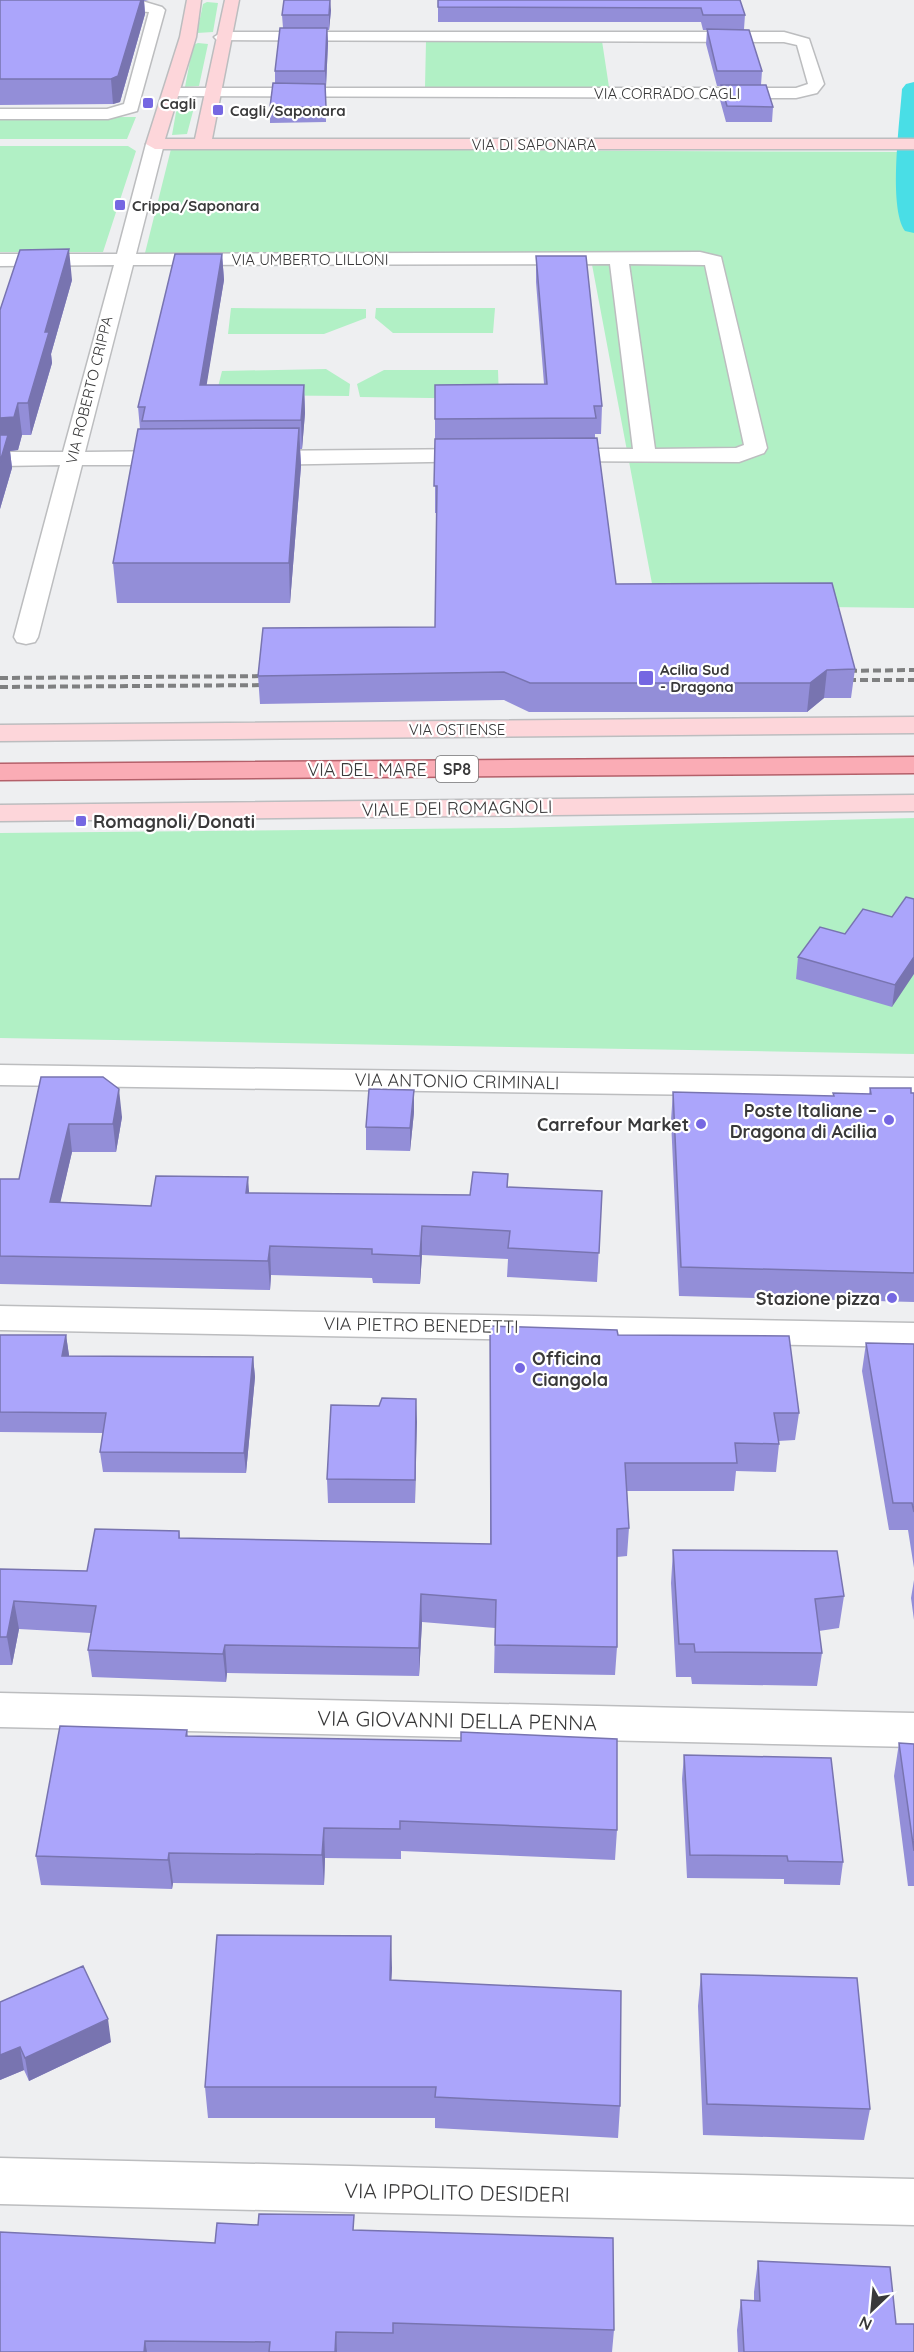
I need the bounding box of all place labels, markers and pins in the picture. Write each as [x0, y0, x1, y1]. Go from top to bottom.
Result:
place label: Cagli [160, 94, 196, 113]
marker: Cagli [141, 96, 155, 110]
place label: Cagli/Saponara [230, 101, 346, 120]
marker: Cagli/Saponara [211, 103, 225, 117]
place label: Crippa/Saponara [132, 196, 260, 215]
marker: Crippa/Saponara [113, 198, 127, 212]
place label: Acilia Sud - Dragona [660, 660, 734, 696]
marker: Acilia Sud - Dragona [637, 669, 655, 687]
place label: Romagnoli/Donati [93, 810, 255, 833]
marker: Romagnoli/Donati [74, 814, 88, 828]
place label: Poste Italiane – Dragona di Acilia [730, 1099, 877, 1143]
place label: Carrefour Market [537, 1113, 689, 1136]
marker: Poste Italiane – Dragona di Acilia [882, 1113, 896, 1127]
marker: Carrefour Market [694, 1117, 708, 1131]
place label: Stazione pizza [756, 1287, 880, 1310]
marker: Stazione pizza [885, 1291, 899, 1305]
place label: Officina Ciangola [532, 1347, 608, 1391]
marker: Officina Ciangola [513, 1361, 527, 1375]

